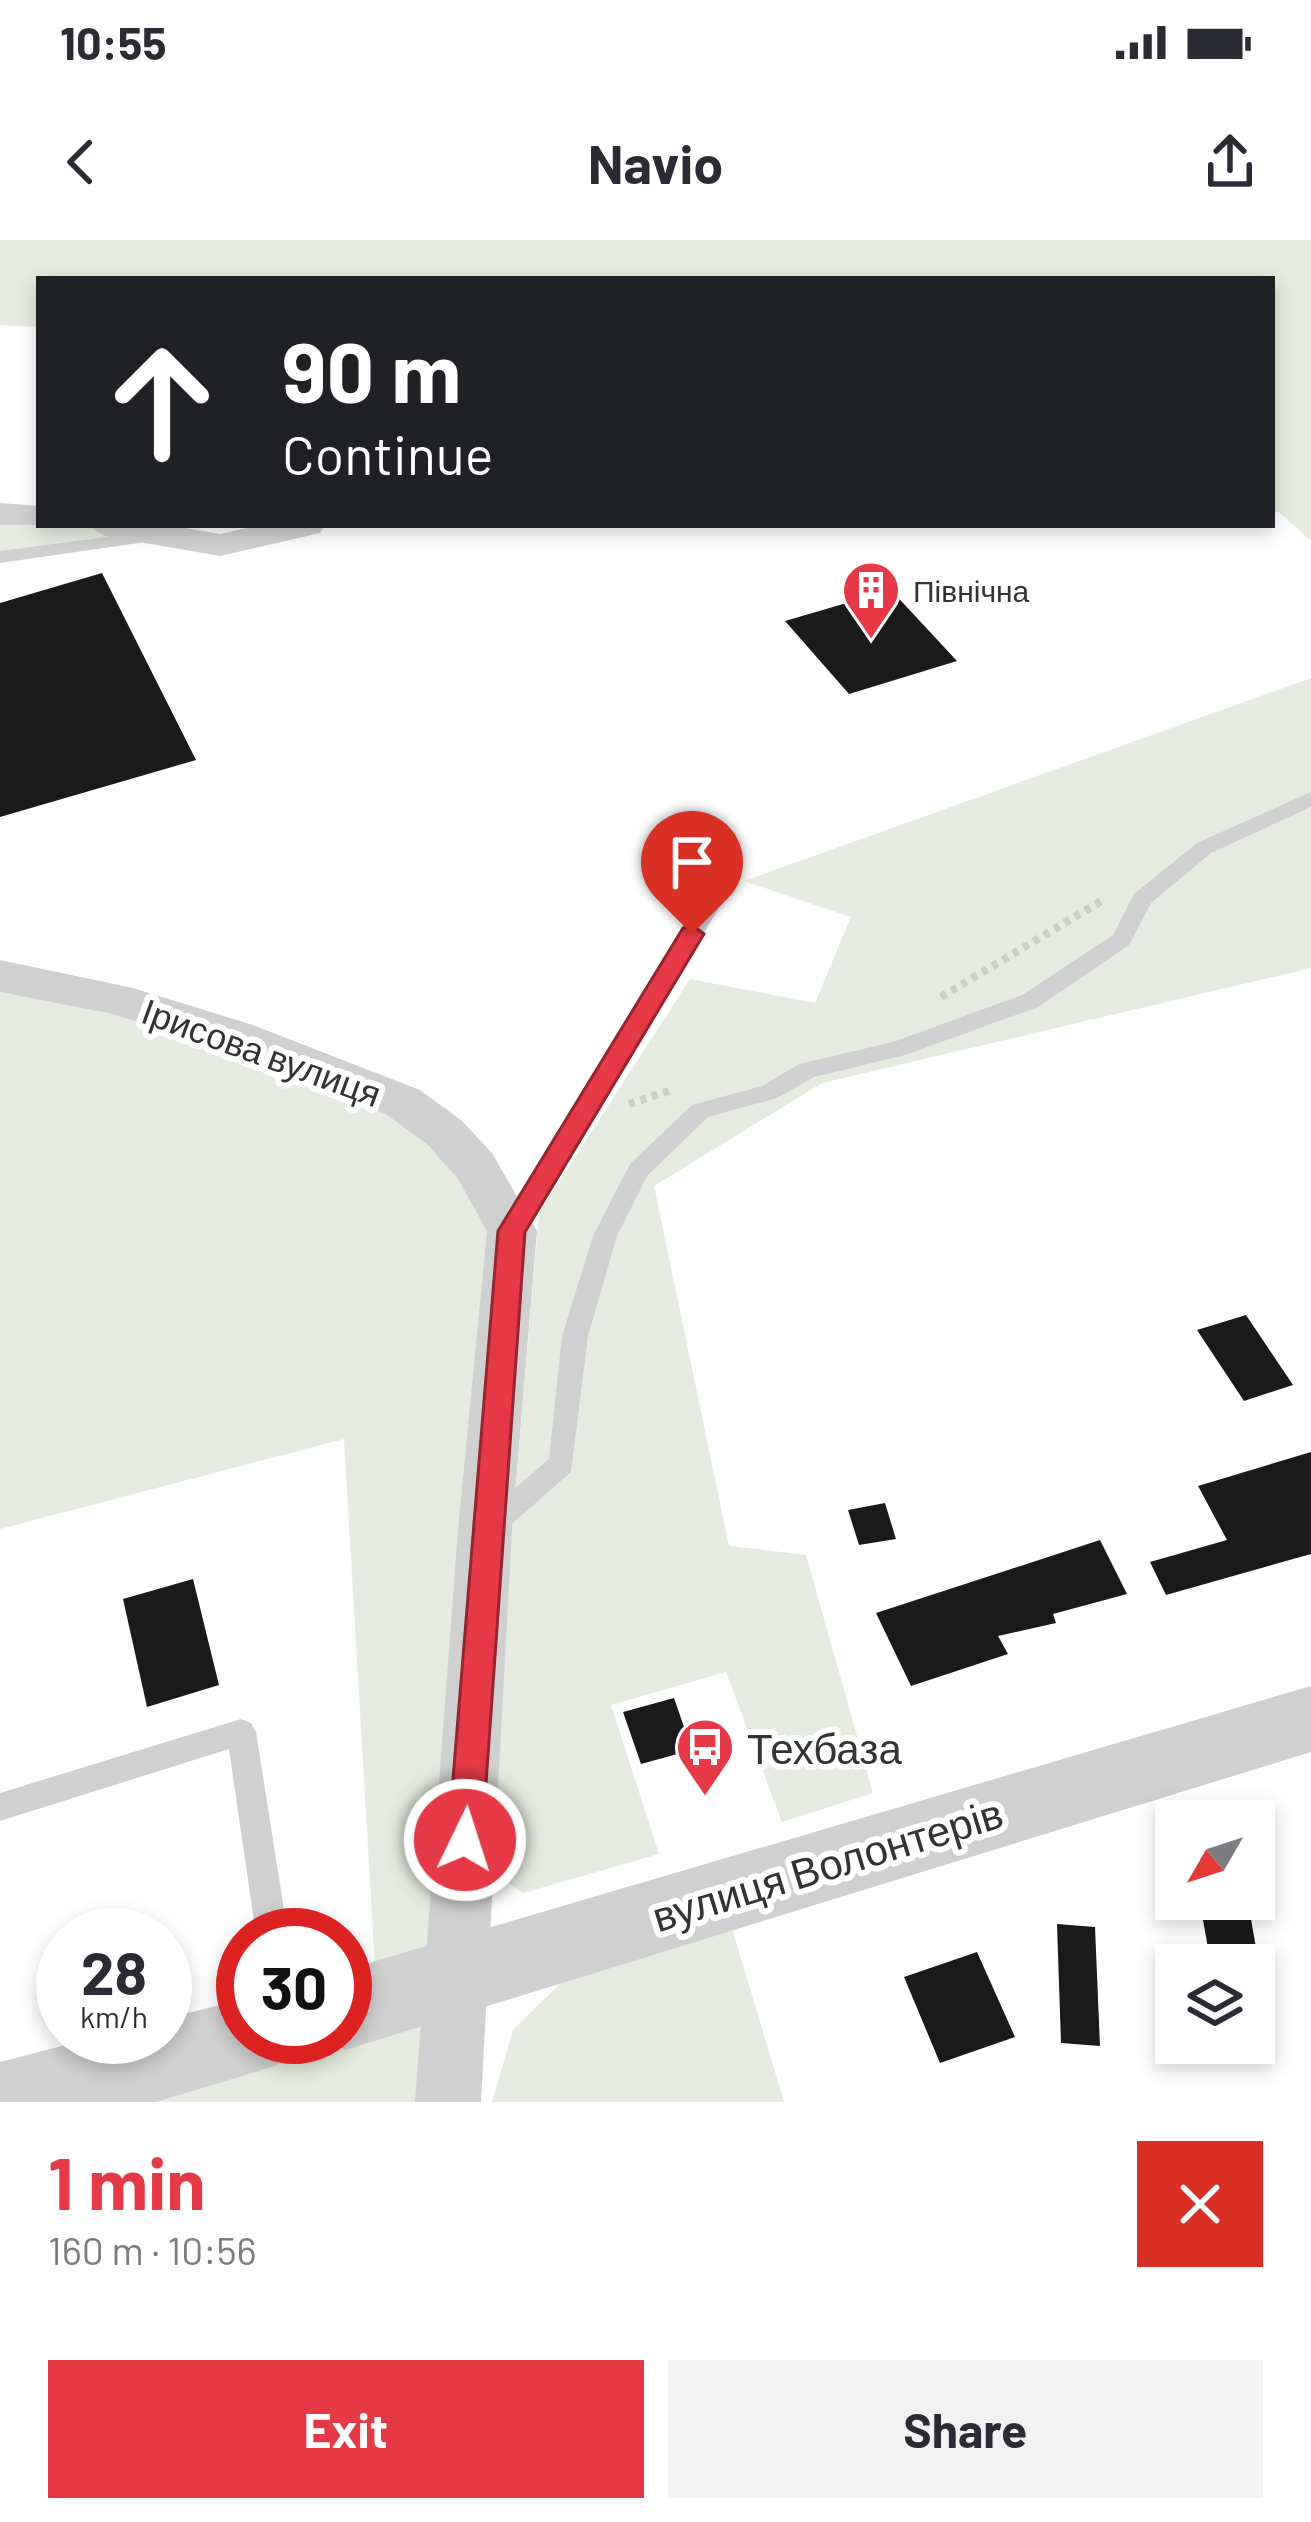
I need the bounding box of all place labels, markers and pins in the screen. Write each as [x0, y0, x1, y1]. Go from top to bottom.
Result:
building icon: Північна [840, 559, 902, 641]
place label: Північна [913, 572, 1030, 608]
pin [641, 811, 743, 934]
bus stop icon: Техбаза [674, 1716, 736, 1798]
place label: Техбаза [747, 1722, 902, 1772]

